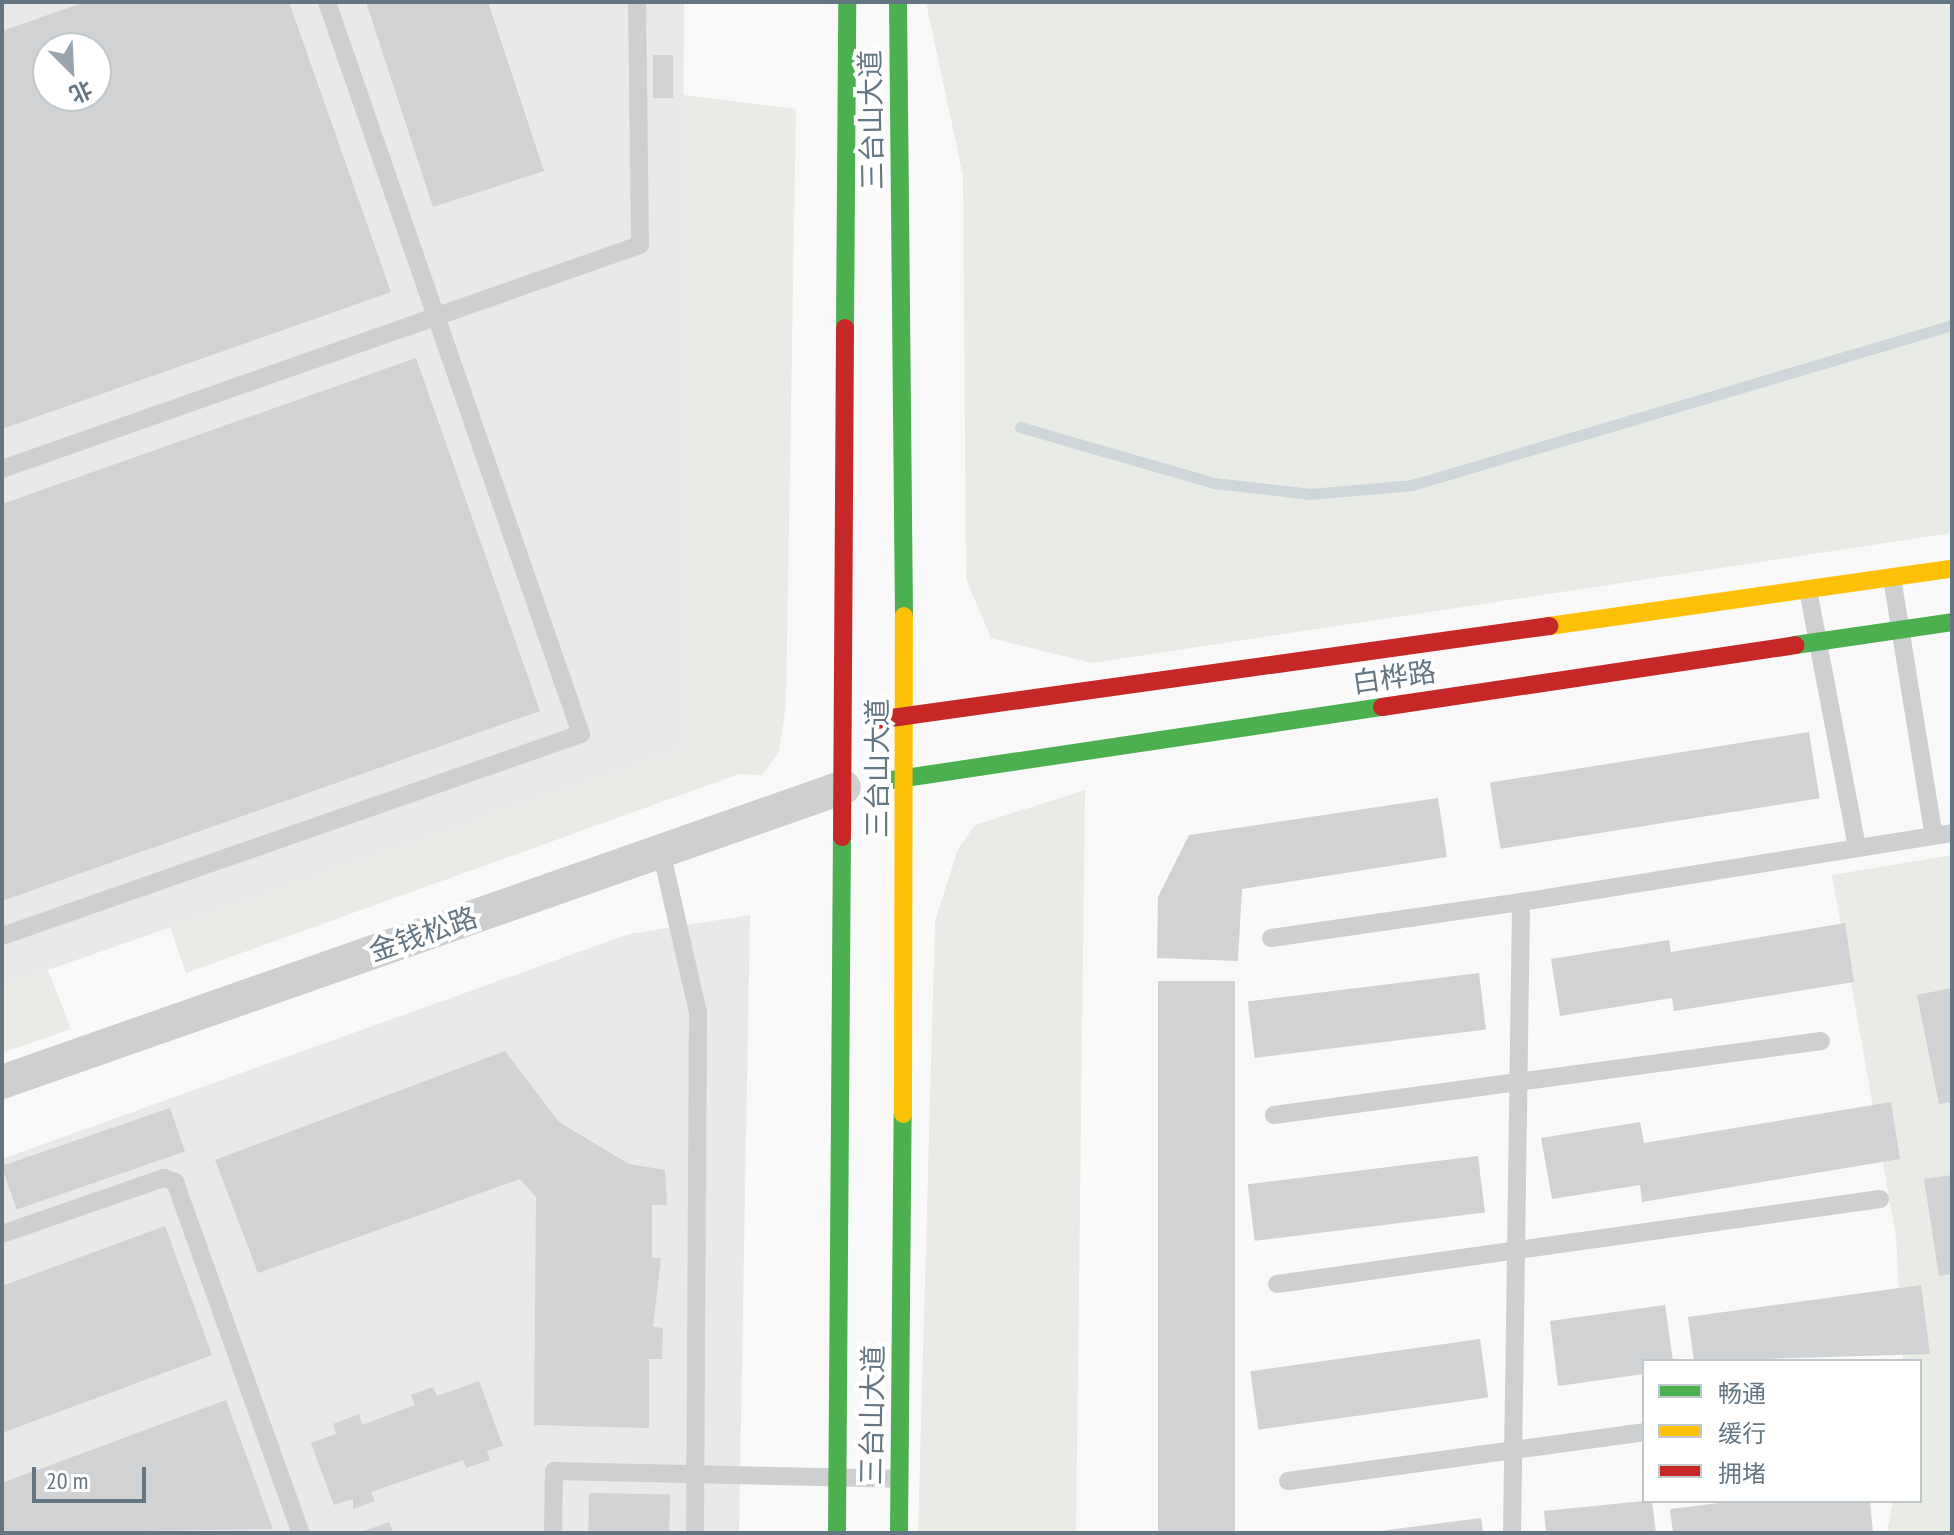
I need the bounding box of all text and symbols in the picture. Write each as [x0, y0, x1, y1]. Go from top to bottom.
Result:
north arrow [32, 32, 112, 112]
street label: 三台山大道 [853, 50, 889, 190]
text: 北 [65, 75, 97, 109]
street label: 白桦路 [1350, 655, 1438, 699]
street label: 三台山大道 [860, 698, 894, 838]
street label: 金钱松路 [365, 900, 481, 968]
street label: 三台山大道 [854, 1345, 890, 1485]
legend [1642, 1359, 1922, 1503]
text: 畅通 [1718, 1378, 1766, 1409]
text: 缓行 [1718, 1418, 1766, 1449]
scale bar [36, 1451, 150, 1501]
text: 拥堵 [1718, 1458, 1766, 1489]
text: 20 m [46, 1465, 88, 1496]

